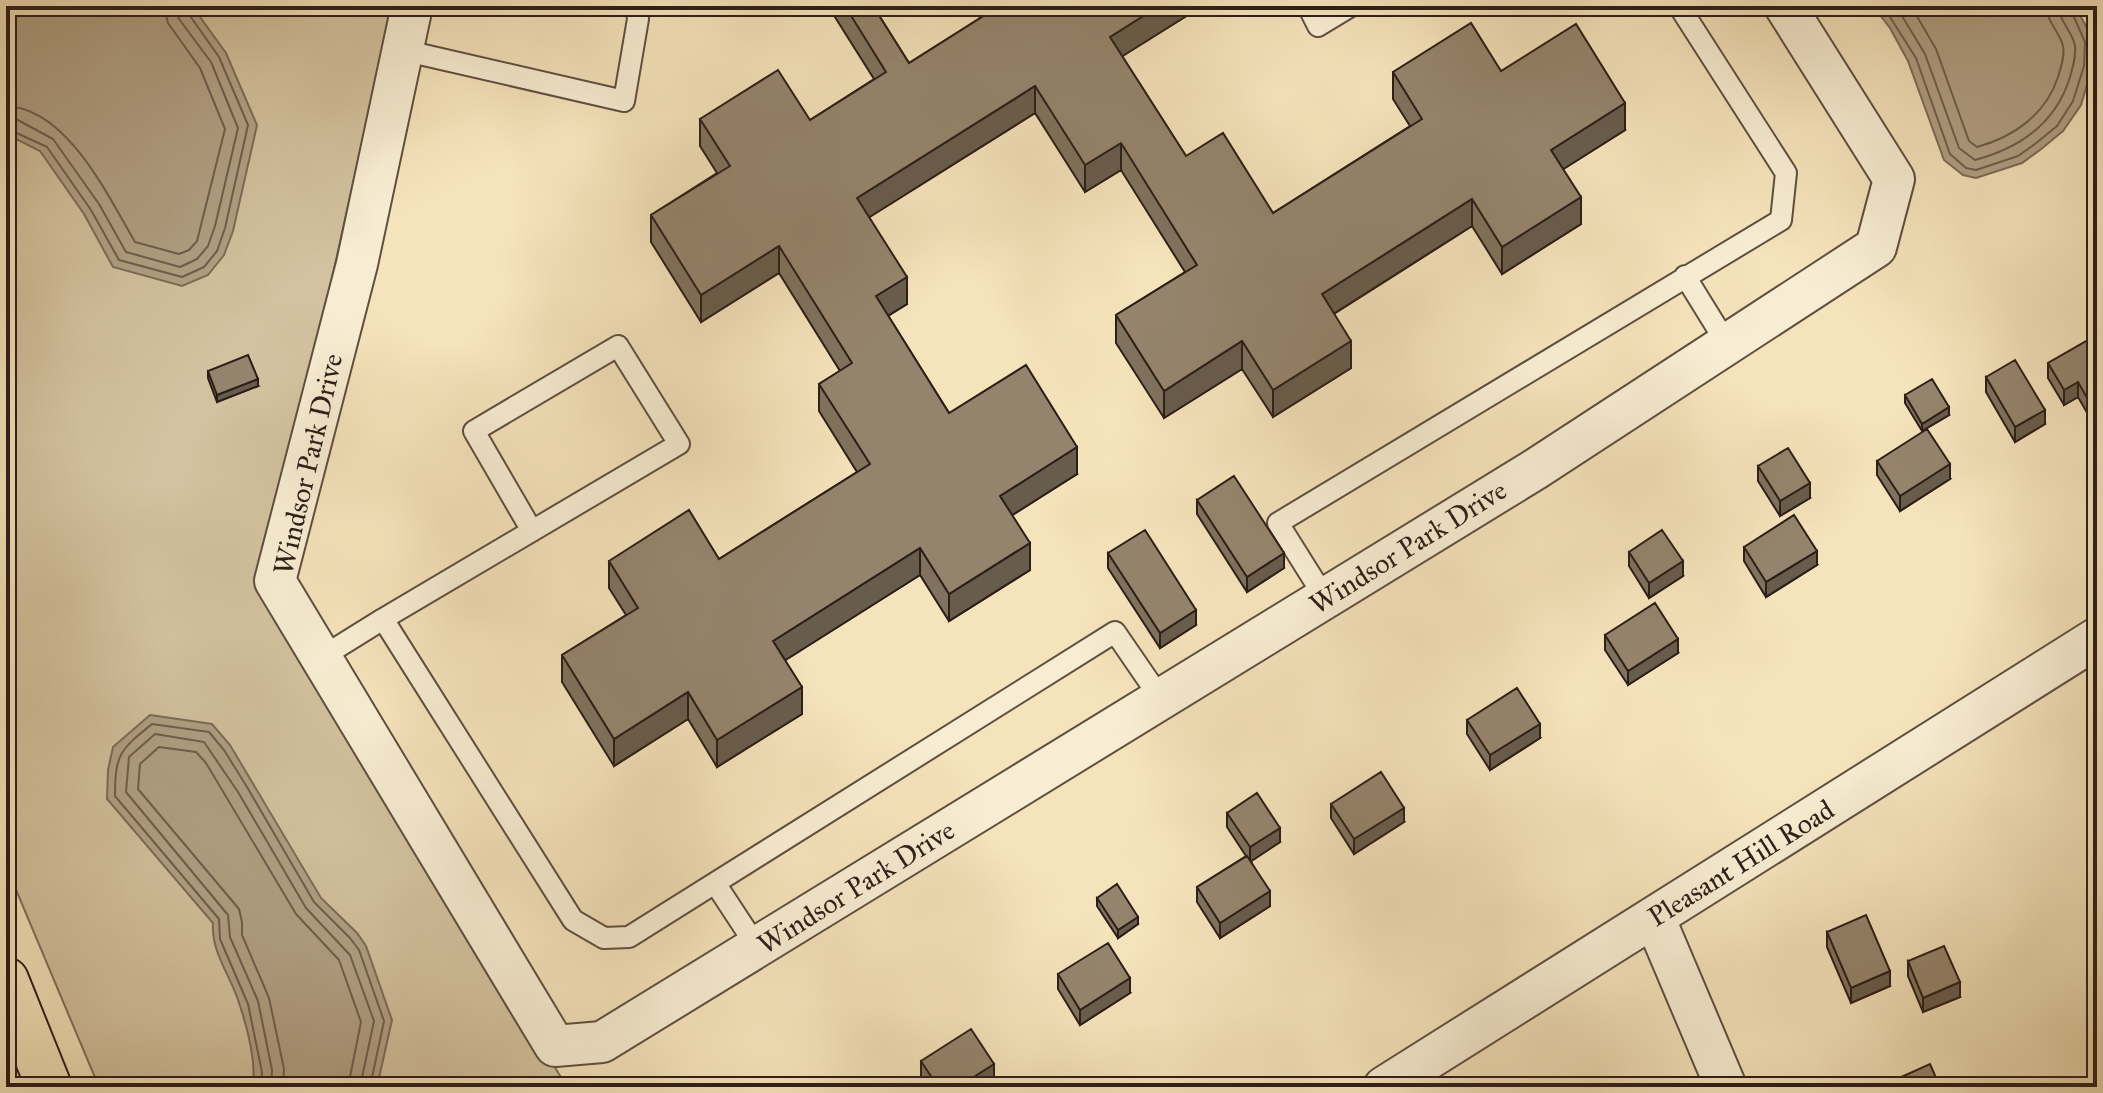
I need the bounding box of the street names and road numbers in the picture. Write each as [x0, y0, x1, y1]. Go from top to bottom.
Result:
street label: Windsor Park Drive [266, 350, 350, 578]
street label: Windsor Park Drive [1303, 472, 1513, 622]
street label: Pleasant Hill Road [1642, 792, 1840, 934]
street label: Windsor Park Drive [751, 812, 961, 962]

